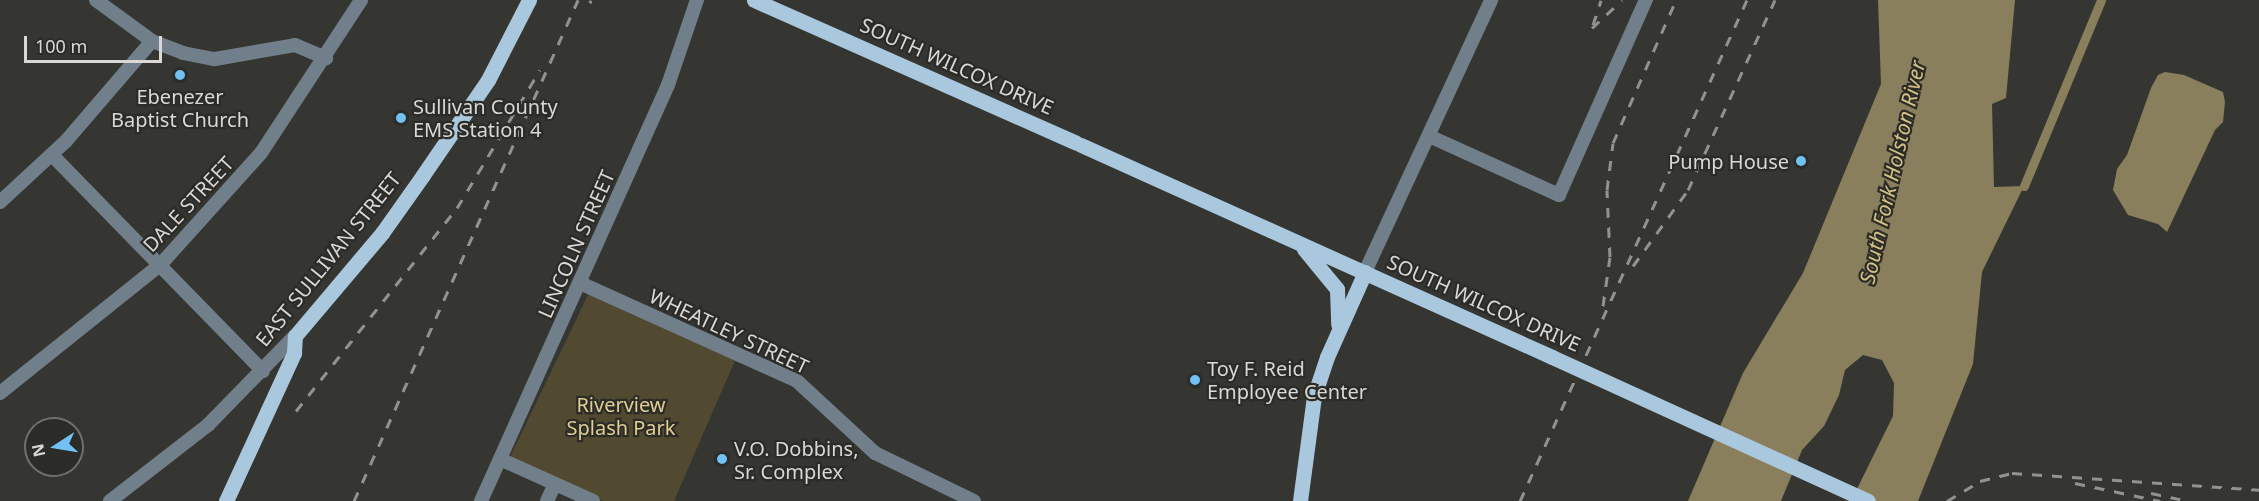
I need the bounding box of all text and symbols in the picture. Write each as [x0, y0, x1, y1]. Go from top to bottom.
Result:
street label: SOUTH WILCOX DRIVE [857, 13, 1057, 119]
scale bar [27, 24, 165, 62]
text: 100 m [35, 34, 87, 58]
water label: South Fork Holston River [1854, 58, 1930, 286]
marker: Ebenezer Baptist Church [173, 68, 187, 82]
place label: Ebenezer Baptist Church [111, 84, 249, 131]
place label: Sullivan County EMS Station 4 [413, 94, 558, 141]
marker: Sullivan County EMS Station 4 [394, 111, 408, 125]
place label: Pump House [1668, 149, 1789, 173]
street label: DALE STREET [138, 151, 238, 257]
marker: Pump House [1794, 154, 1808, 168]
street label: LINCOLN STREET [533, 166, 619, 322]
street label: EAST SULLIVAN STREET [250, 167, 406, 351]
street label: SOUTH WILCOX DRIVE [1384, 250, 1584, 356]
street label: WHEATLEY STREET [646, 284, 812, 378]
place label: Toy F. Reid Employee Center [1207, 356, 1367, 403]
marker: Toy F. Reid Employee Center [1188, 373, 1202, 387]
park label: Riverview Splash Park [566, 393, 676, 440]
north arrow [24, 417, 84, 477]
place label: V.O. Dobbins, Sr. Complex [734, 436, 858, 483]
text: N [26, 442, 50, 459]
marker: V.O. Dobbins, Sr. Complex [715, 452, 729, 466]

